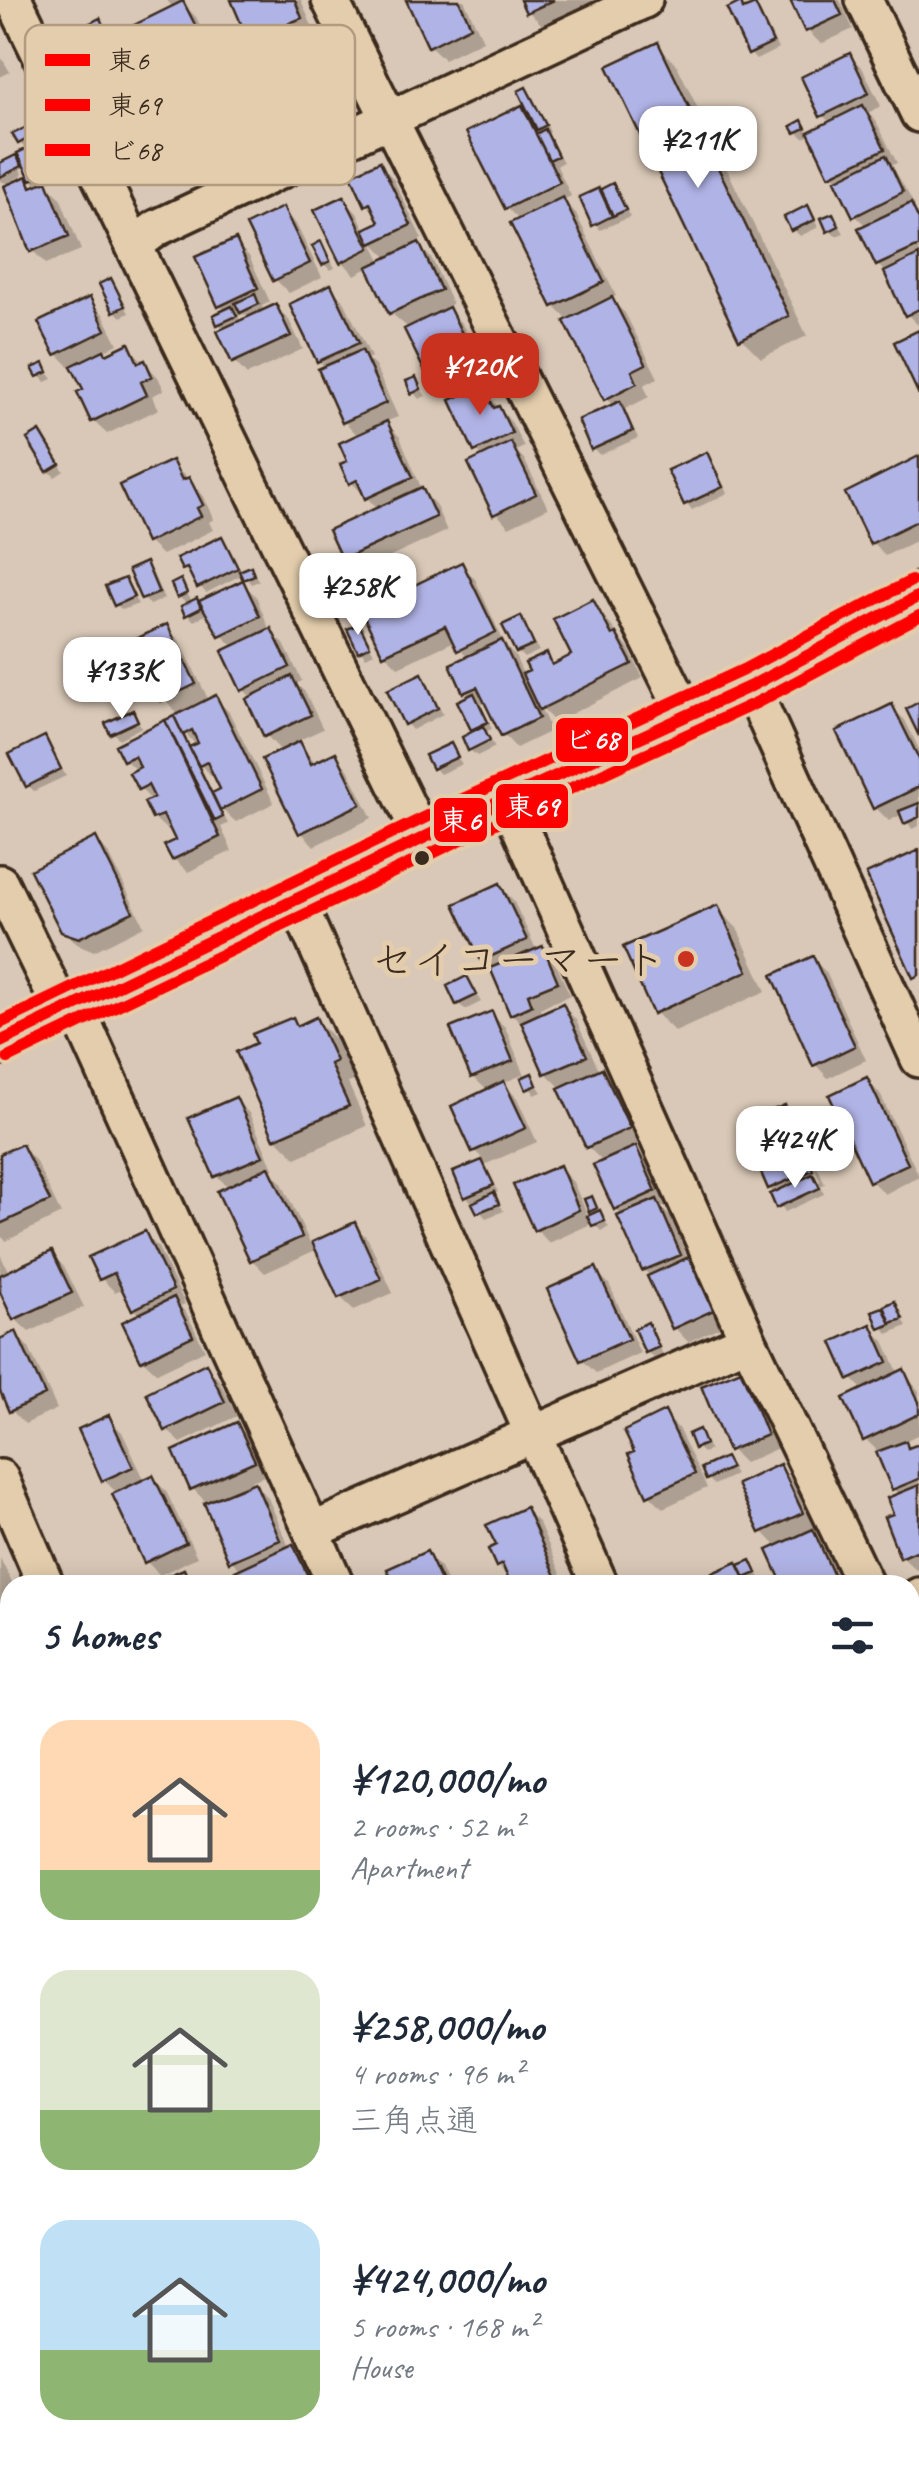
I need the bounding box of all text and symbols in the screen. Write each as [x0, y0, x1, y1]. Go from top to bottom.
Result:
legend [25, 25, 355, 185]
text: 東6 [108, 43, 150, 78]
text: 東69 [108, 88, 164, 123]
pin: ¥211K [628, 106, 768, 191]
text: ¥211K [661, 118, 735, 159]
text: ビ68 [108, 133, 164, 168]
pin: ¥120K [410, 333, 550, 418]
text: ¥120K [443, 345, 517, 386]
pin: ¥258K [288, 553, 428, 638]
text: ¥258K [321, 565, 395, 606]
pin: ¥133K [52, 637, 192, 722]
text: ¥133K [85, 649, 159, 690]
line badge: ビ68 [554, 716, 630, 764]
text: ビ68 [565, 722, 622, 757]
line badge: 東69 [494, 782, 570, 830]
text: 東69 [505, 789, 562, 824]
line badge: 東6 [432, 796, 489, 844]
text: 東6 [439, 803, 482, 838]
unlabelled marker [412, 848, 432, 868]
place label: セイコーマート [371, 934, 666, 987]
marker: セイコーマート [675, 948, 697, 970]
pin: ¥424K [725, 1106, 865, 1191]
text: ¥424K [758, 1118, 832, 1159]
icon: filters [825, 1608, 880, 1663]
text: 5 homes [40, 1609, 158, 1662]
text: ¥120,000/mo [350, 1753, 544, 1806]
icon: home [120, 1760, 240, 1880]
text: 2 rooms · 52 m² [350, 1806, 523, 1847]
text: Apartment [350, 1847, 468, 1888]
text: ¥258,000/mo [350, 2000, 544, 2053]
icon: home [120, 2010, 240, 2130]
text: 4 rooms · 96 m² [350, 2053, 523, 2094]
text: 三角点通 [350, 2100, 478, 2141]
text: ¥424,000/mo [350, 2253, 544, 2306]
icon: home [120, 2260, 240, 2380]
text: 5 rooms · 168 m² [350, 2306, 537, 2347]
text: House [350, 2347, 412, 2388]

